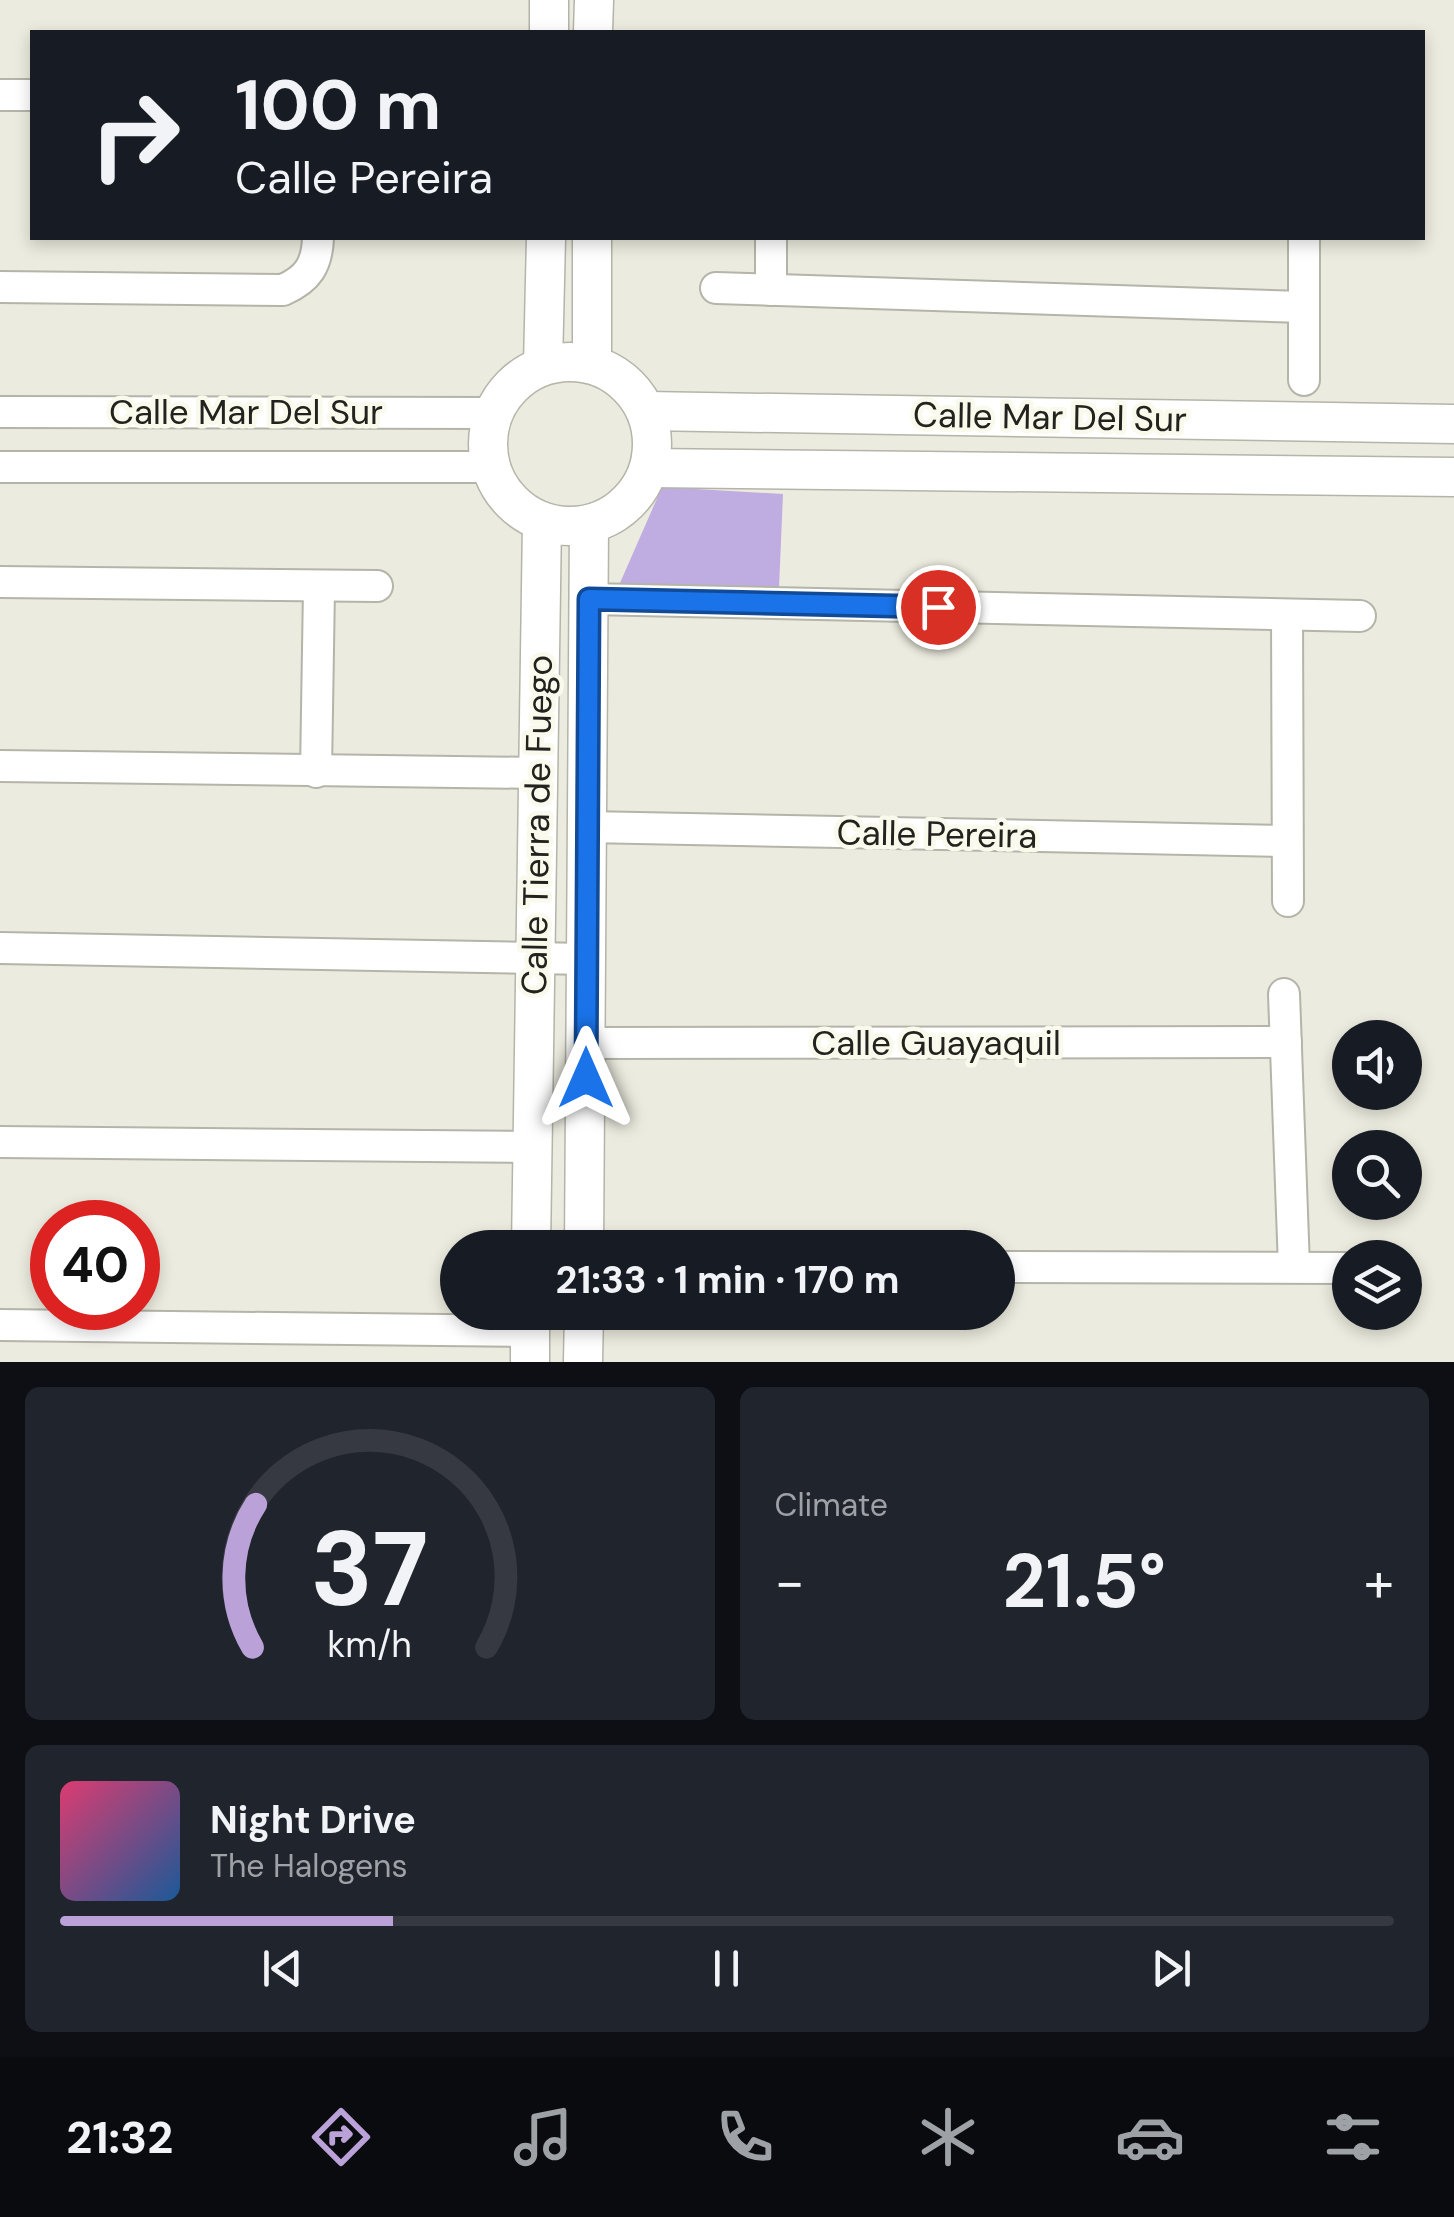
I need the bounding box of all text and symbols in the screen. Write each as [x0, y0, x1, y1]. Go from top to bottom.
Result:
text: 100 m [235, 60, 441, 151]
icon: right [70, 70, 200, 200]
text: Calle Pereira [235, 148, 493, 207]
street label: Calle Mar Del Sur [109, 389, 383, 435]
street label: Calle Mar Del Sur [913, 392, 1187, 442]
pin [896, 565, 981, 650]
icon: arrive [911, 580, 966, 635]
street label: Calle Tierra de Fuego [511, 654, 563, 996]
street label: Calle Pereira [836, 809, 1038, 859]
street label: Calle Guayaquil [811, 1020, 1061, 1066]
map controls [1332, 1020, 1422, 1330]
button: sound [1332, 1020, 1422, 1110]
position arrow [534, 1026, 638, 1130]
button: search [1332, 1130, 1422, 1220]
speed limit sign: 40 [30, 1200, 160, 1330]
button: layers [1332, 1240, 1422, 1330]
text: 21:33 · 1 min · 170 m [556, 1255, 899, 1305]
text: Climate [775, 1484, 888, 1526]
text: 37 [311, 1502, 429, 1637]
text: 21.5° [1003, 1533, 1166, 1630]
text: − [775, 1546, 805, 1618]
text: + [1364, 1546, 1394, 1618]
text: km/h [328, 1622, 412, 1668]
text: Night Drive [210, 1795, 416, 1845]
text: The Halogens [210, 1845, 408, 1887]
icon: previous [255, 1941, 310, 1996]
icon: pause [699, 1941, 754, 1996]
icon: next [1144, 1941, 1199, 1996]
icon: directions [306, 2102, 376, 2172]
icon: music [508, 2102, 578, 2172]
icon: phone [710, 2102, 780, 2172]
icon: climate [913, 2102, 983, 2172]
icon: car [1115, 2102, 1185, 2172]
icon: filters [1318, 2102, 1388, 2172]
text: 21:32 [66, 2108, 173, 2167]

